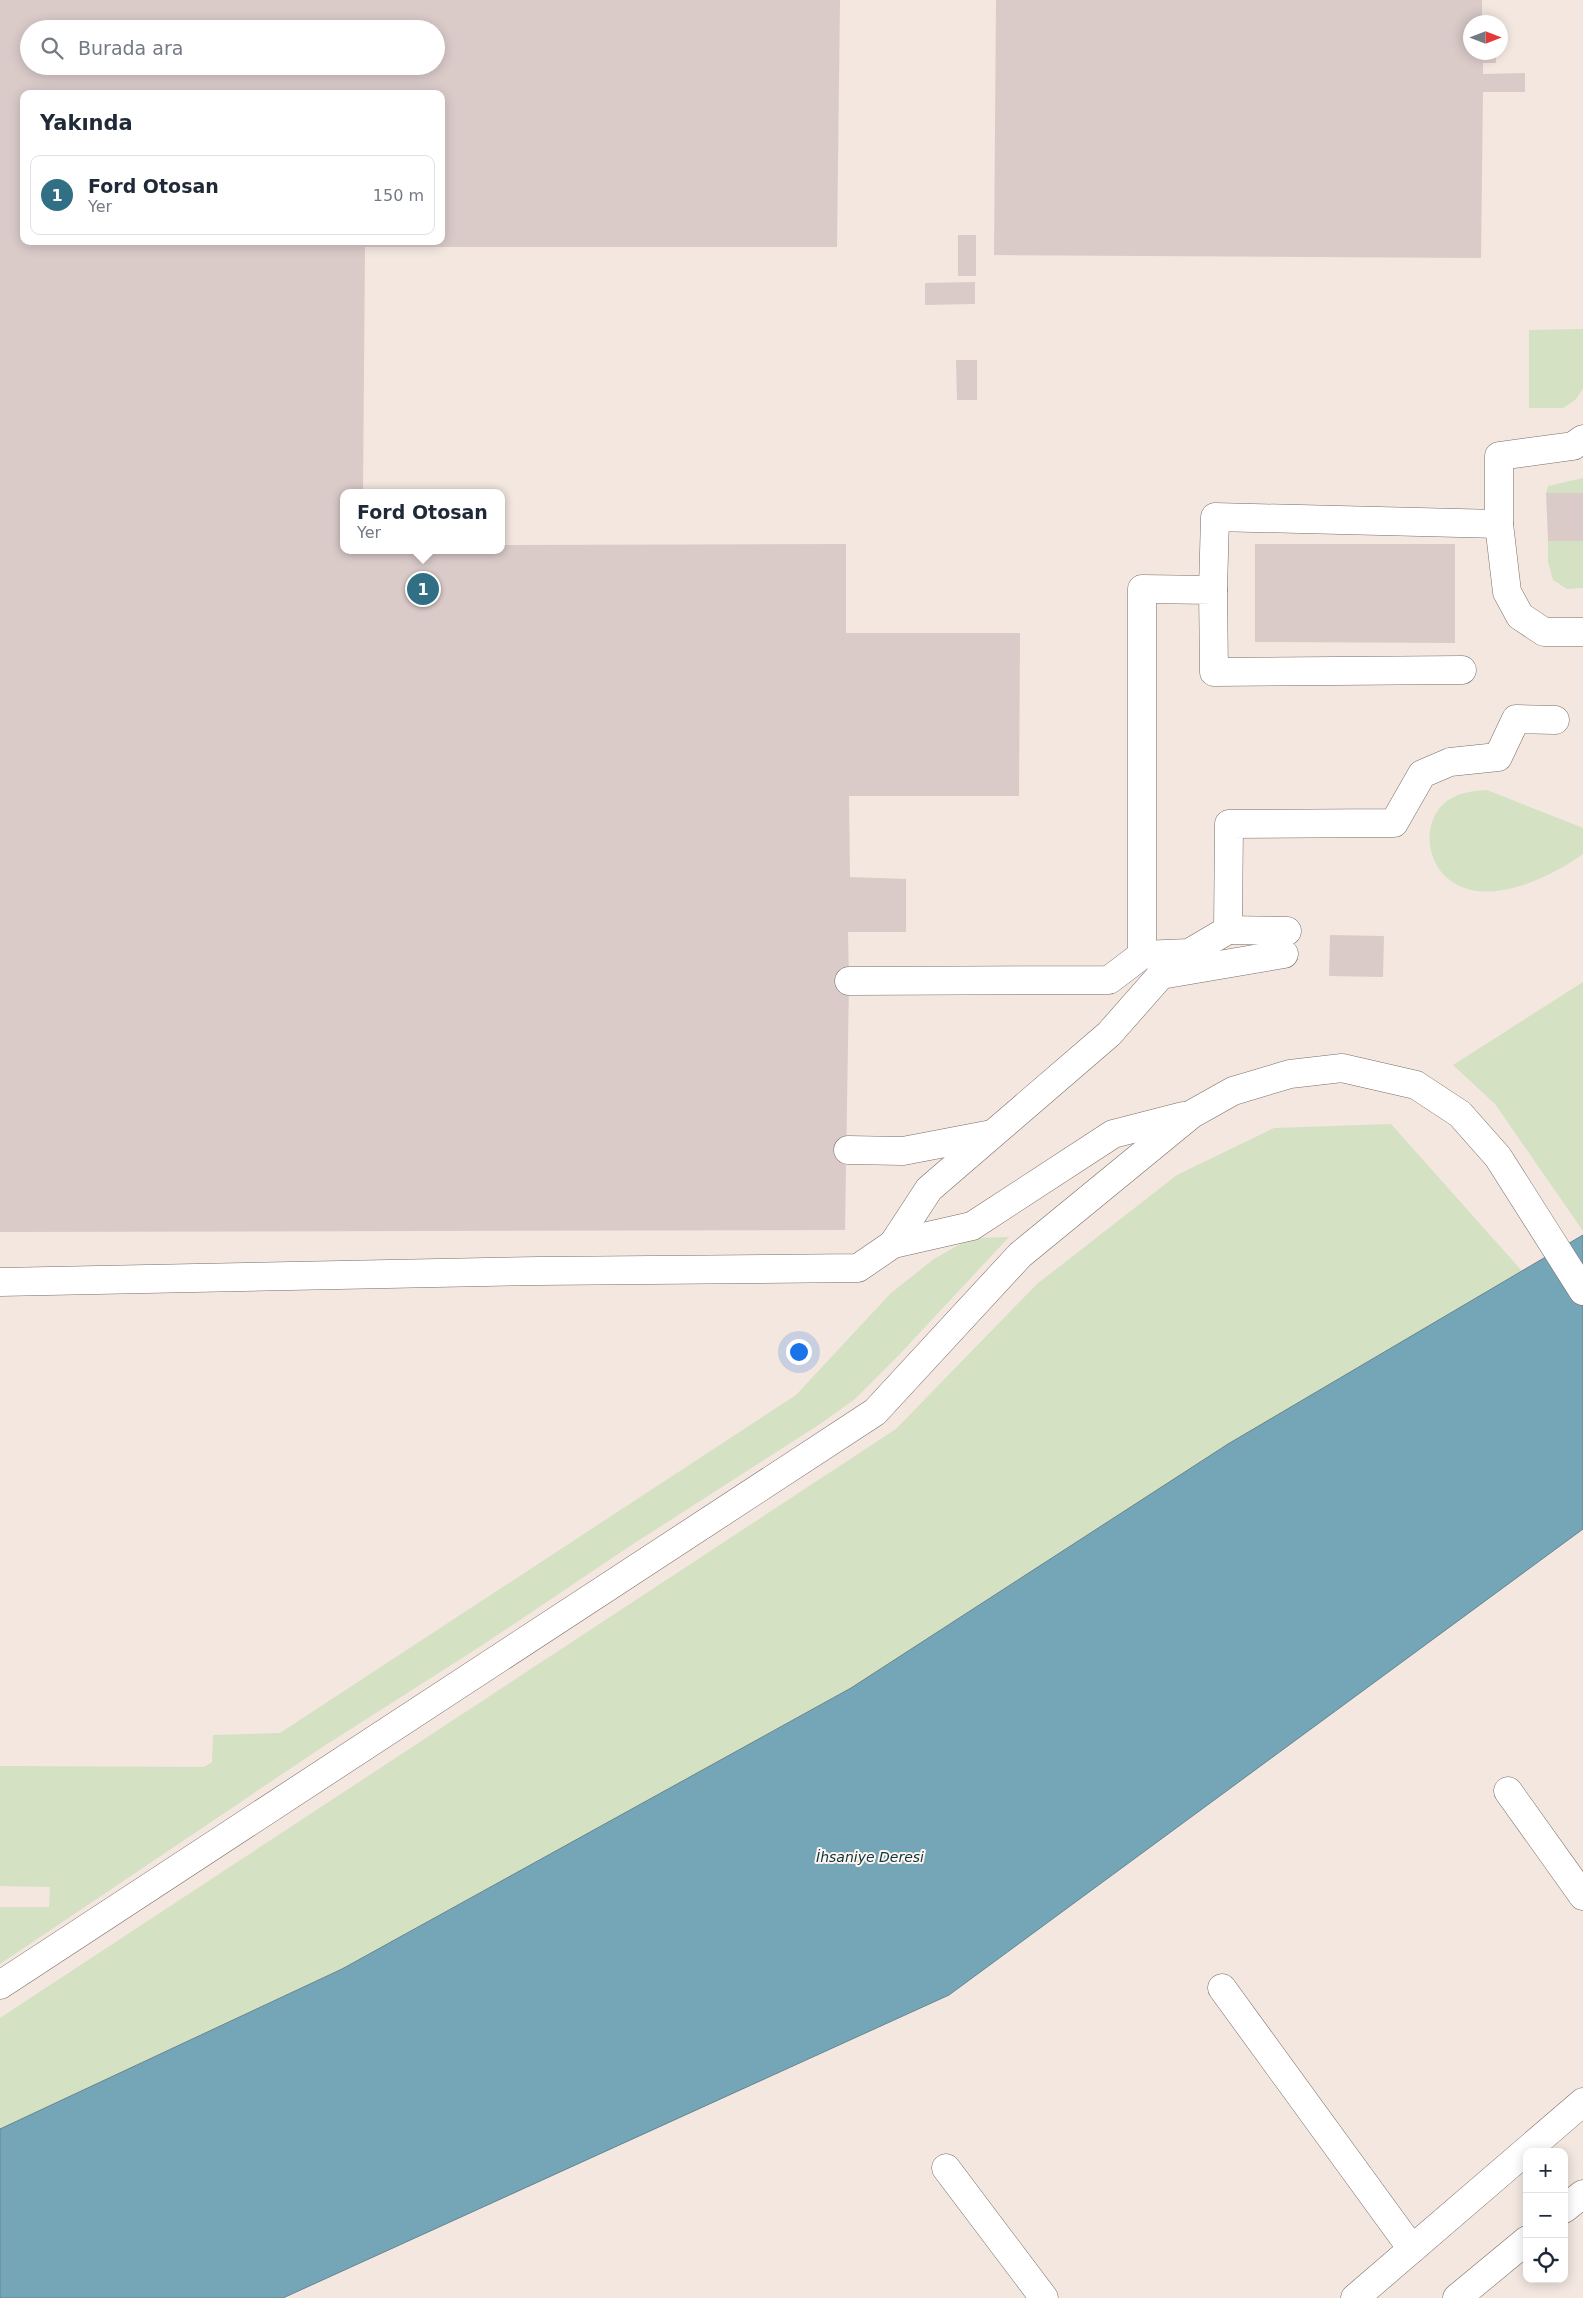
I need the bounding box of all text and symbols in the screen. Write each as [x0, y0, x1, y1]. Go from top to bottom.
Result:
north arrow [1463, 15, 1508, 60]
search box [20, 20, 445, 75]
icon: search [38, 34, 66, 62]
text: Burada ara [78, 37, 183, 59]
text: Yakında [40, 111, 133, 135]
text: Ford Otosan [88, 175, 219, 197]
text: 1 [51, 186, 63, 205]
text: 150 m [373, 186, 424, 205]
text: Yer [88, 197, 112, 216]
popup [340, 489, 505, 554]
text: Ford Otosan [357, 501, 488, 523]
text: Yer [357, 523, 381, 542]
pin: 1 [407, 570, 439, 608]
your location [786, 1339, 812, 1365]
water label: İhsaniye Deresi [816, 1848, 924, 1865]
map controls [1523, 2148, 1568, 2283]
button: + [1523, 2148, 1568, 2193]
button: − [1523, 2193, 1568, 2238]
button: locate [1523, 2238, 1568, 2283]

